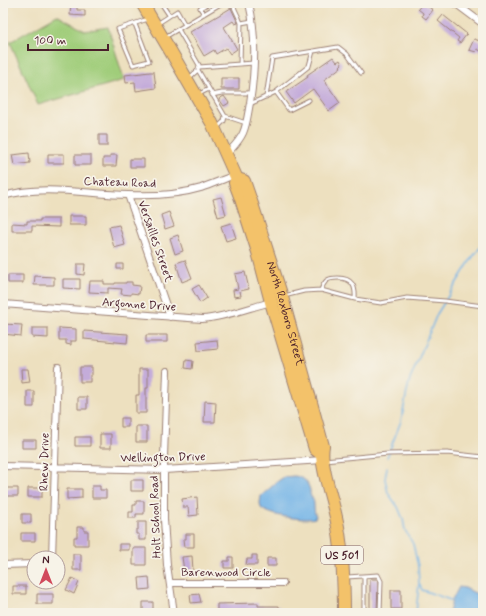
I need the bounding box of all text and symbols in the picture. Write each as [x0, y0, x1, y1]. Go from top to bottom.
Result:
scale bar [28, 26, 108, 52]
text: 100 m [34, 33, 66, 49]
street label: Chateau Road [83, 174, 156, 192]
street label: Versailles Street [134, 198, 177, 284]
street label: North Roxboro Street [262, 259, 307, 367]
street label: Argonne Drive [101, 294, 177, 317]
street label: Rhew Drive [36, 433, 54, 491]
street label: Wellington Drive [120, 449, 206, 468]
street label: Holt School Road [147, 475, 165, 559]
road number: US 501 [321, 546, 363, 564]
north arrow [26, 550, 66, 590]
text: N [42, 554, 50, 568]
street label: Barenwood Circle [181, 565, 271, 581]

